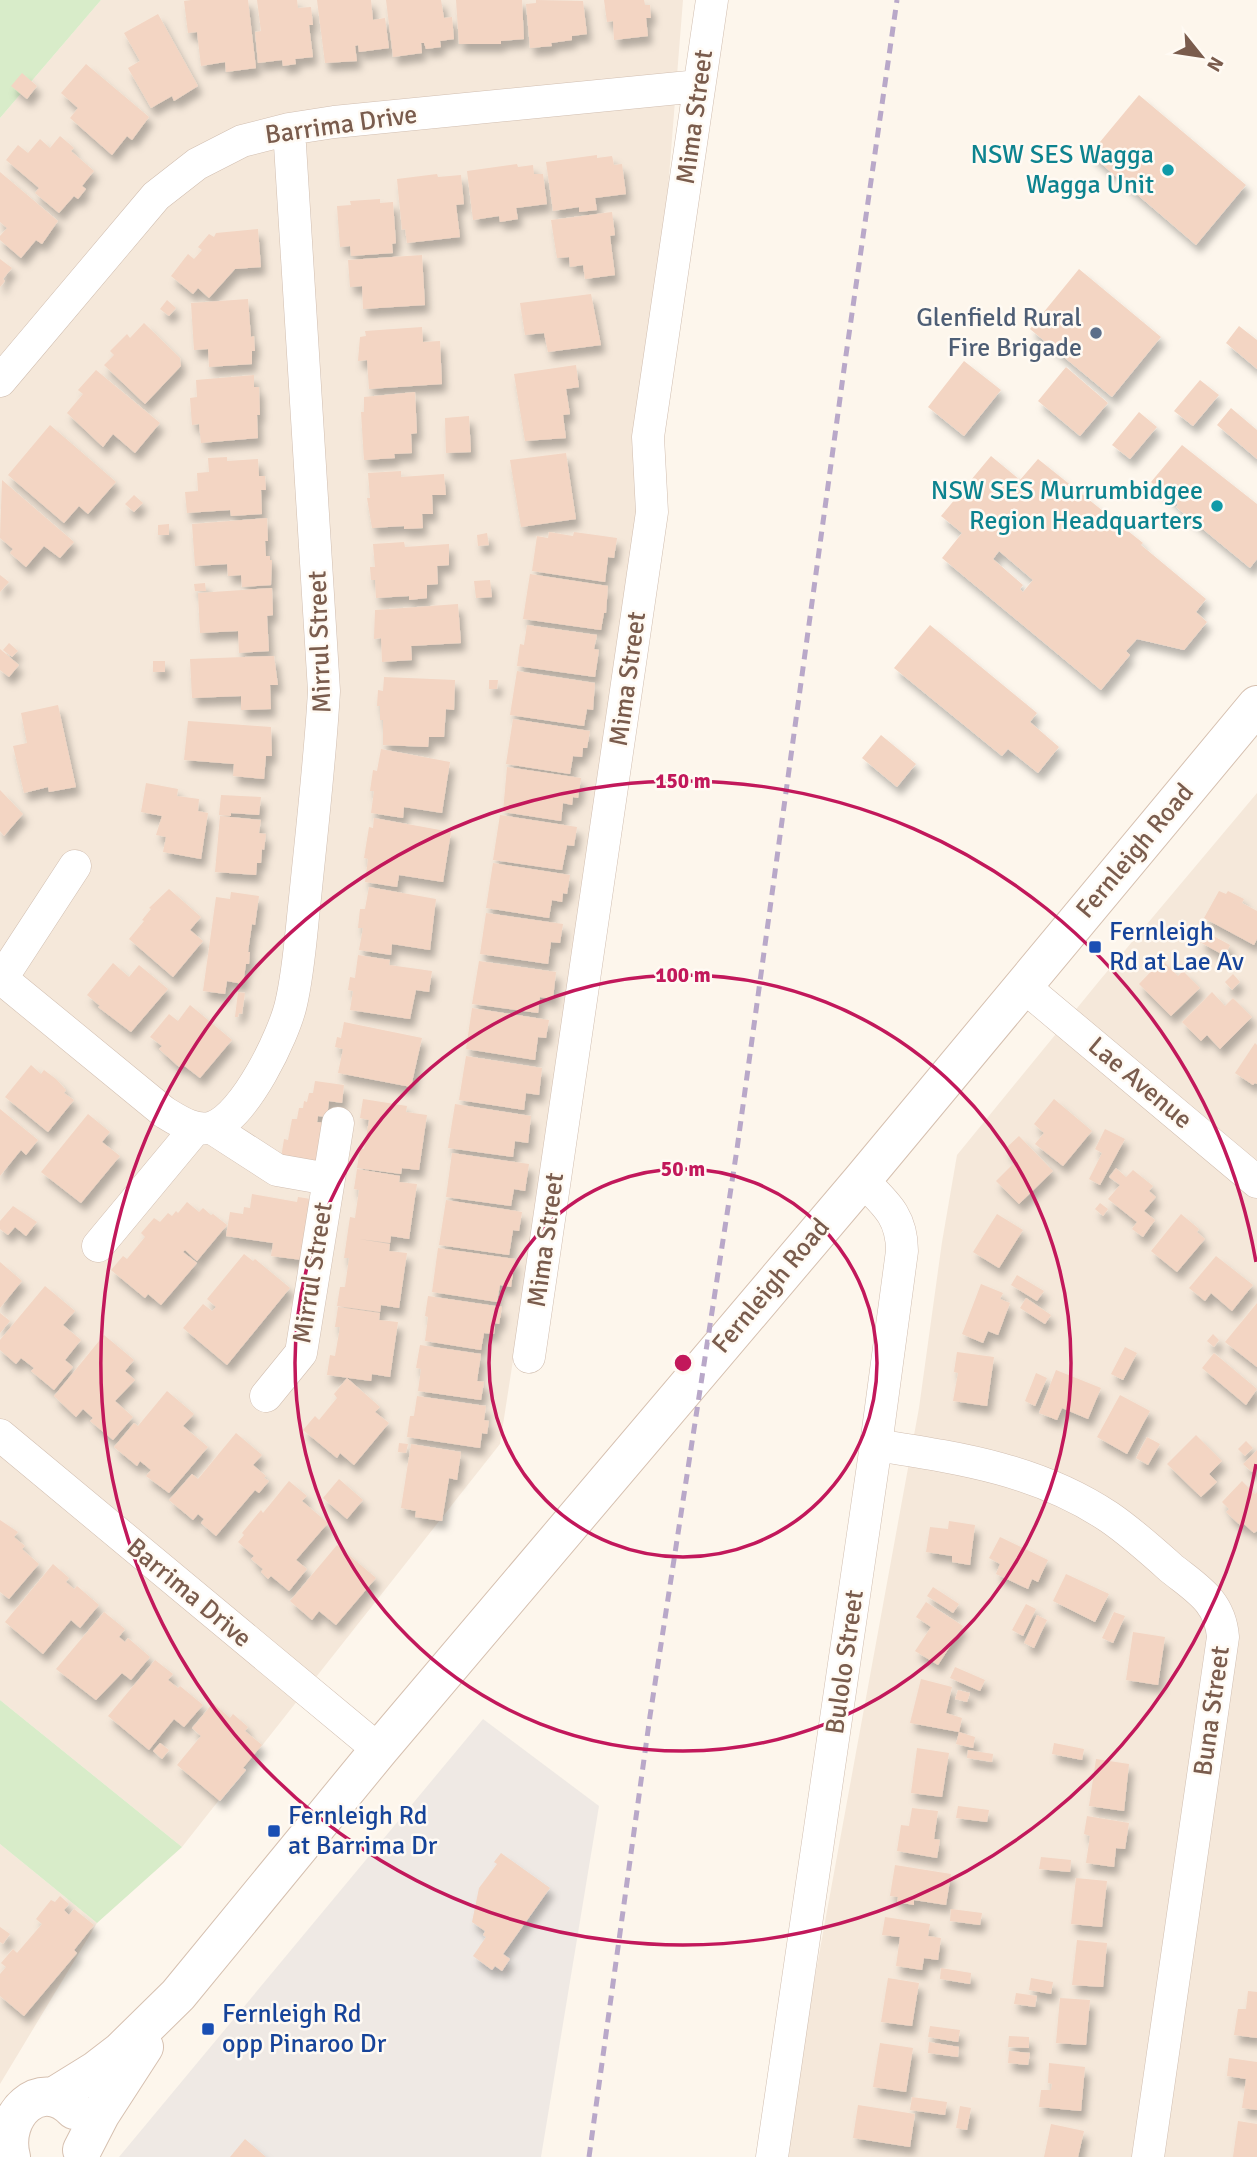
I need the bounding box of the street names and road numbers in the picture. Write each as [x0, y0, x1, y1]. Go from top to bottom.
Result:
street label: Mima Street [670, 48, 720, 186]
street label: Barrima Drive [263, 98, 419, 152]
street label: Mirrul Street [302, 570, 338, 714]
street label: Mima Street [603, 610, 653, 748]
street label: Fernleigh Road [1069, 777, 1201, 925]
street label: Lae Avenue [1081, 1030, 1199, 1136]
street label: Mima Street [521, 1171, 571, 1309]
street label: Mirrul Street [286, 1200, 340, 1346]
street label: Fernleigh Road [705, 1212, 837, 1360]
street label: Barrima Drive [120, 1531, 258, 1655]
street label: Bulolo Street [819, 1588, 871, 1736]
street label: Buna Street [1187, 1644, 1237, 1778]

